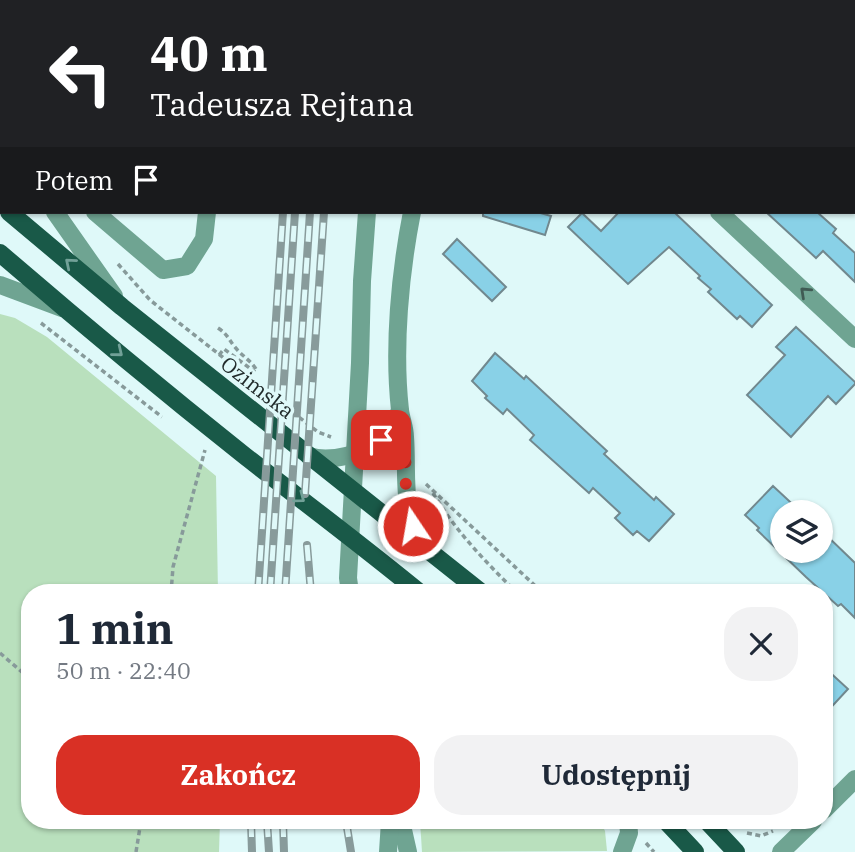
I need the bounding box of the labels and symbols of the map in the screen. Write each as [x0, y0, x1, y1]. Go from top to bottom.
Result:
one-way arrow [65, 259, 77, 272]
one-way arrow [800, 288, 813, 300]
one-way arrow [109, 344, 122, 356]
street label: Ozimska [215, 349, 301, 425]
pin [351, 410, 411, 470]
one-way arrow [292, 489, 305, 502]
position arrow [376, 489, 450, 563]

